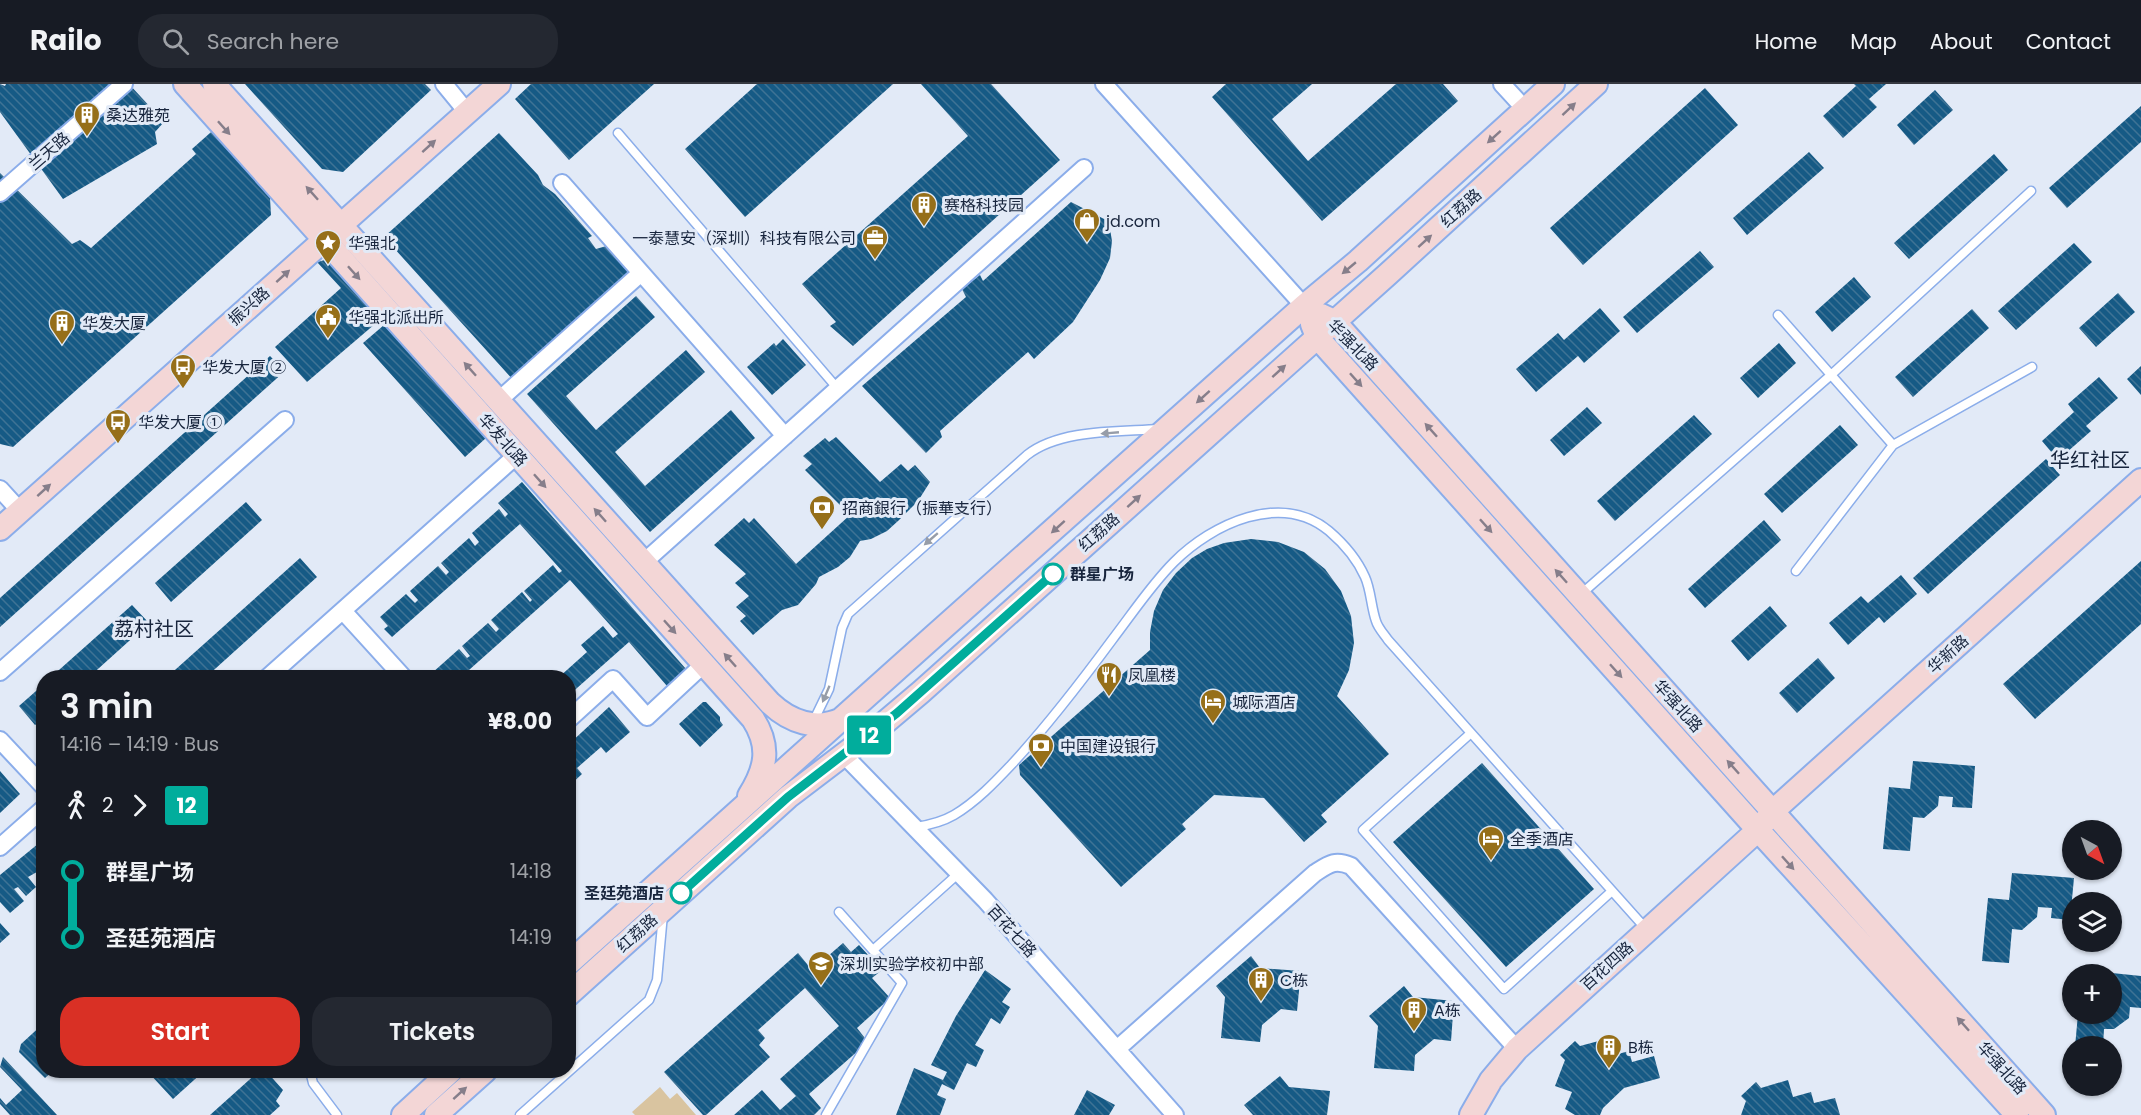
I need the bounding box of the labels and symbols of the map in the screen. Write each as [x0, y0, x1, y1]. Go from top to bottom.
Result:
building icon: 桑达雅苑 [72, 100, 102, 138]
one-way arrow [1561, 103, 1575, 117]
place label: 桑达雅苑 [106, 104, 170, 127]
one-way arrow [217, 120, 231, 135]
street label: 兰天路 [23, 127, 75, 175]
one-way arrow [1486, 130, 1501, 144]
one-way arrow [421, 139, 436, 153]
street label: 红荔路 [1435, 183, 1487, 233]
one-way arrow [306, 186, 319, 201]
building icon: 赛格科技园 [909, 190, 939, 228]
place label: 赛格科技园 [944, 194, 1024, 217]
shop icon: jd.com [1072, 206, 1102, 244]
place label: jd.com [1105, 210, 1161, 233]
office icon: 一泰慧安（深圳）科技有限公司 [860, 223, 890, 261]
place label: 一泰慧安（深圳）科技有限公司 [632, 227, 856, 250]
place icon: 华强北 [313, 228, 343, 266]
place label: 华强北 [348, 232, 396, 255]
one-way arrow [1417, 235, 1432, 248]
one-way arrow [1342, 261, 1357, 274]
one-way arrow [347, 265, 360, 280]
one-way arrow [275, 270, 290, 283]
street label: 振兴路 [223, 281, 275, 331]
public building icon: 华强北派出所 [313, 302, 343, 340]
place label: 华强北派出所 [348, 306, 444, 329]
building icon: 华发大厦 [47, 308, 77, 346]
place label: 华发大厦 [82, 312, 146, 335]
street label: 华强北路 [1322, 314, 1384, 376]
bus stop icon: 华发大厦 ② [168, 352, 198, 390]
place label: 华发大厦 ② [202, 356, 286, 379]
one-way arrow [463, 362, 477, 377]
one-way arrow [1272, 364, 1287, 378]
one-way arrow [1349, 373, 1363, 388]
one-way arrow [1196, 390, 1211, 403]
bus stop icon: 华发大厦 ① [103, 407, 133, 445]
street label: 华发北路 [473, 409, 533, 471]
place label: 华发大厦 ① [138, 411, 222, 434]
one-way arrow [1425, 423, 1438, 438]
one-way arrow [1101, 428, 1120, 438]
district label: 华红社区 [2050, 446, 2130, 474]
one-way arrow [533, 473, 546, 488]
one-way arrow [36, 483, 51, 497]
bank icon: 招商銀行（振華支行） [807, 493, 837, 531]
one-way arrow [1126, 495, 1141, 508]
place label: 招商銀行（振華支行） [842, 497, 1002, 520]
one-way arrow [593, 507, 607, 522]
street label: 红荔路 [1073, 507, 1125, 557]
one-way arrow [1479, 518, 1492, 533]
one-way arrow [1050, 520, 1065, 534]
one-way arrow [923, 533, 939, 546]
marker: 群星广场 [1042, 563, 1064, 585]
place label: 群星广场 [1070, 563, 1134, 586]
one-way arrow [1554, 568, 1568, 583]
district label: 荔村社区 [114, 615, 194, 643]
one-way arrow [663, 619, 676, 634]
street label: 华新路 [1922, 629, 1974, 679]
one-way arrow [724, 653, 737, 668]
restaurant icon: 凤凰楼 [1094, 660, 1124, 698]
one-way arrow [1609, 663, 1622, 678]
place label: 凤凰楼 [1128, 664, 1176, 687]
street label: 华强北路 [1648, 675, 1708, 737]
one-way arrow [821, 685, 831, 703]
hotel icon: 城际酒店 [1198, 687, 1228, 725]
place label: 城际酒店 [1232, 691, 1296, 714]
line badge: 12 [842, 716, 896, 754]
bank icon: 中国建设银行 [1026, 731, 1056, 769]
place label: 中国建设银行 [1060, 735, 1156, 758]
one-way arrow [1726, 760, 1740, 775]
north arrow [2062, 820, 2122, 880]
hotel icon: 全季酒店 [1476, 824, 1506, 862]
place label: 全季酒店 [1510, 828, 1574, 851]
one-way arrow [1781, 856, 1795, 871]
place label: 圣廷苑酒店 [584, 882, 664, 905]
marker: 圣廷苑酒店 [670, 882, 692, 904]
street label: 百花七路 [982, 900, 1042, 962]
street label: 红荔路 [611, 908, 663, 958]
street label: 百花四路 [1576, 936, 1638, 996]
school or university icon: 深圳实验学校初中部 [806, 949, 836, 987]
place label: 深圳实验学校初中部 [840, 953, 984, 976]
building icon: C栋 [1246, 965, 1276, 1003]
place label: C栋 [1280, 969, 1308, 992]
building icon: A栋 [1399, 995, 1429, 1033]
place label: A栋 [1434, 999, 1461, 1022]
one-way arrow [1956, 1017, 1970, 1032]
building icon: B栋 [1594, 1032, 1624, 1070]
place label: B栋 [1628, 1036, 1654, 1059]
street label: 华强北路 [1972, 1037, 2032, 1099]
one-way arrow [452, 1087, 467, 1100]

